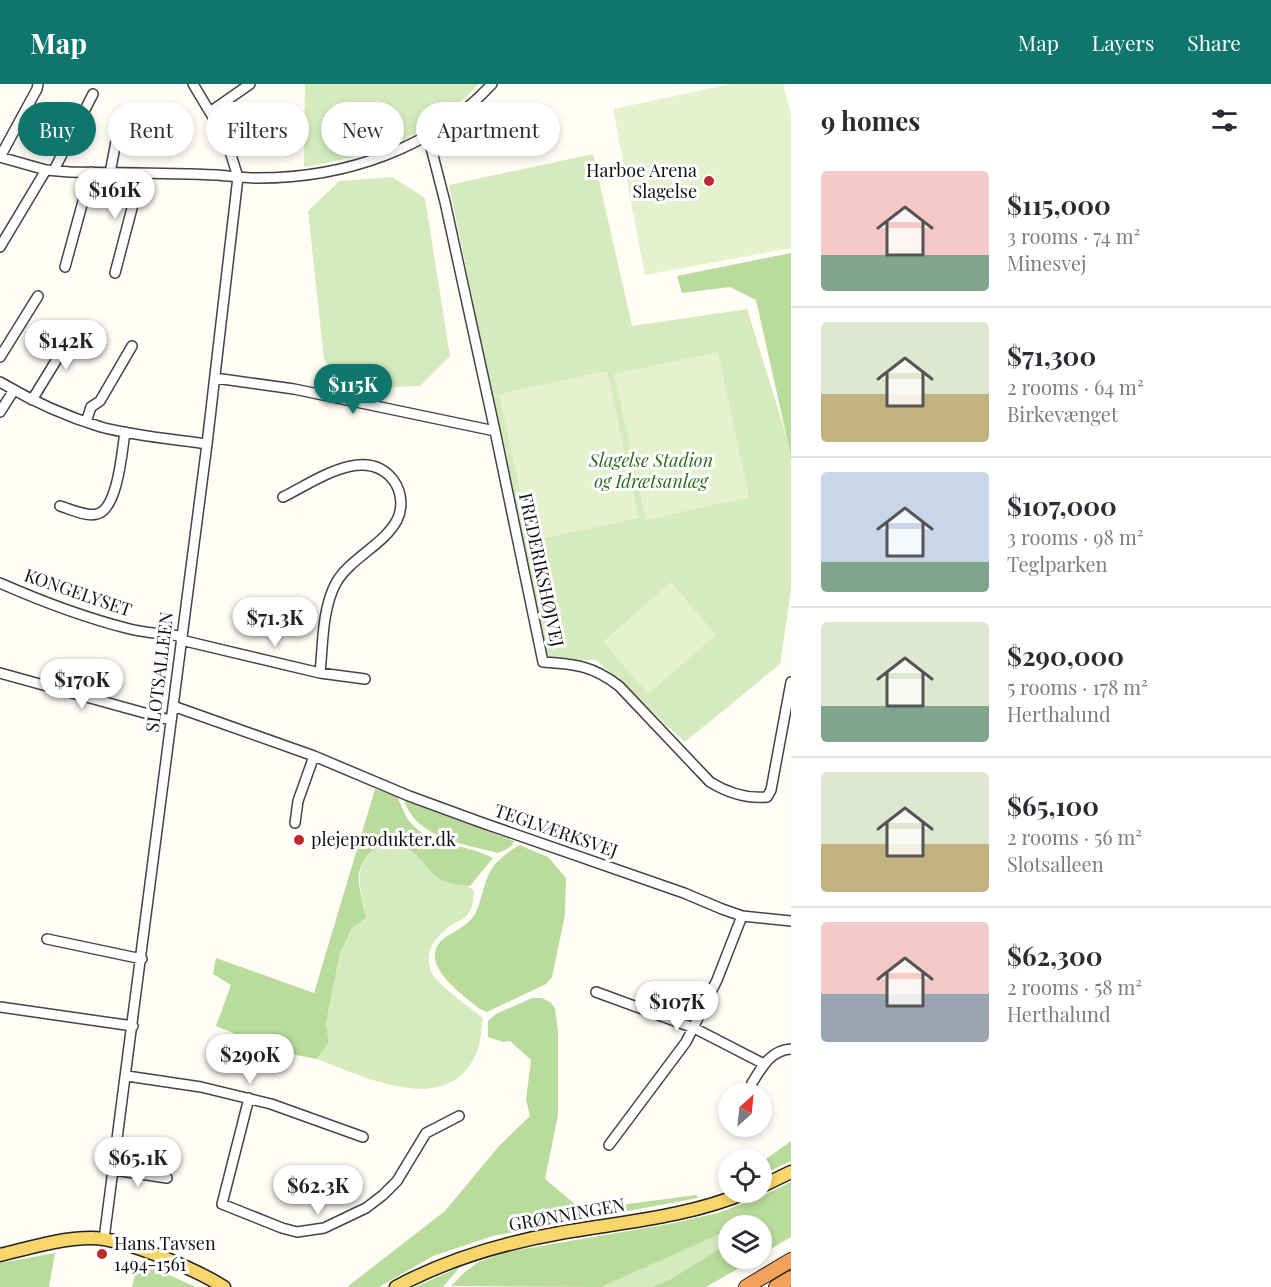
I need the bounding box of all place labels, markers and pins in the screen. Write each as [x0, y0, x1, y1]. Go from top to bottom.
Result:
place label: Harboe Arena Slagelse [586, 158, 697, 203]
pin: $161K [73, 169, 157, 220]
marker: Harboe Arena Slagelse [702, 174, 716, 188]
pin: $142K [24, 320, 108, 371]
pin: $115K [311, 364, 395, 415]
pin: $71.3K [226, 597, 324, 648]
pin: $170K [40, 659, 124, 710]
place label: plejeprodukter.dk [311, 827, 456, 851]
marker: plejeprodukter.dk [292, 833, 306, 847]
pin: $107K [635, 981, 719, 1032]
pin: $290K [208, 1034, 292, 1085]
pin: $65.1K [89, 1137, 187, 1188]
pin: $62.3K [269, 1165, 367, 1216]
place label: Hans Tavsen 1494-1561 [114, 1231, 216, 1276]
marker: Hans Tavsen 1494-1561 [95, 1247, 109, 1261]

